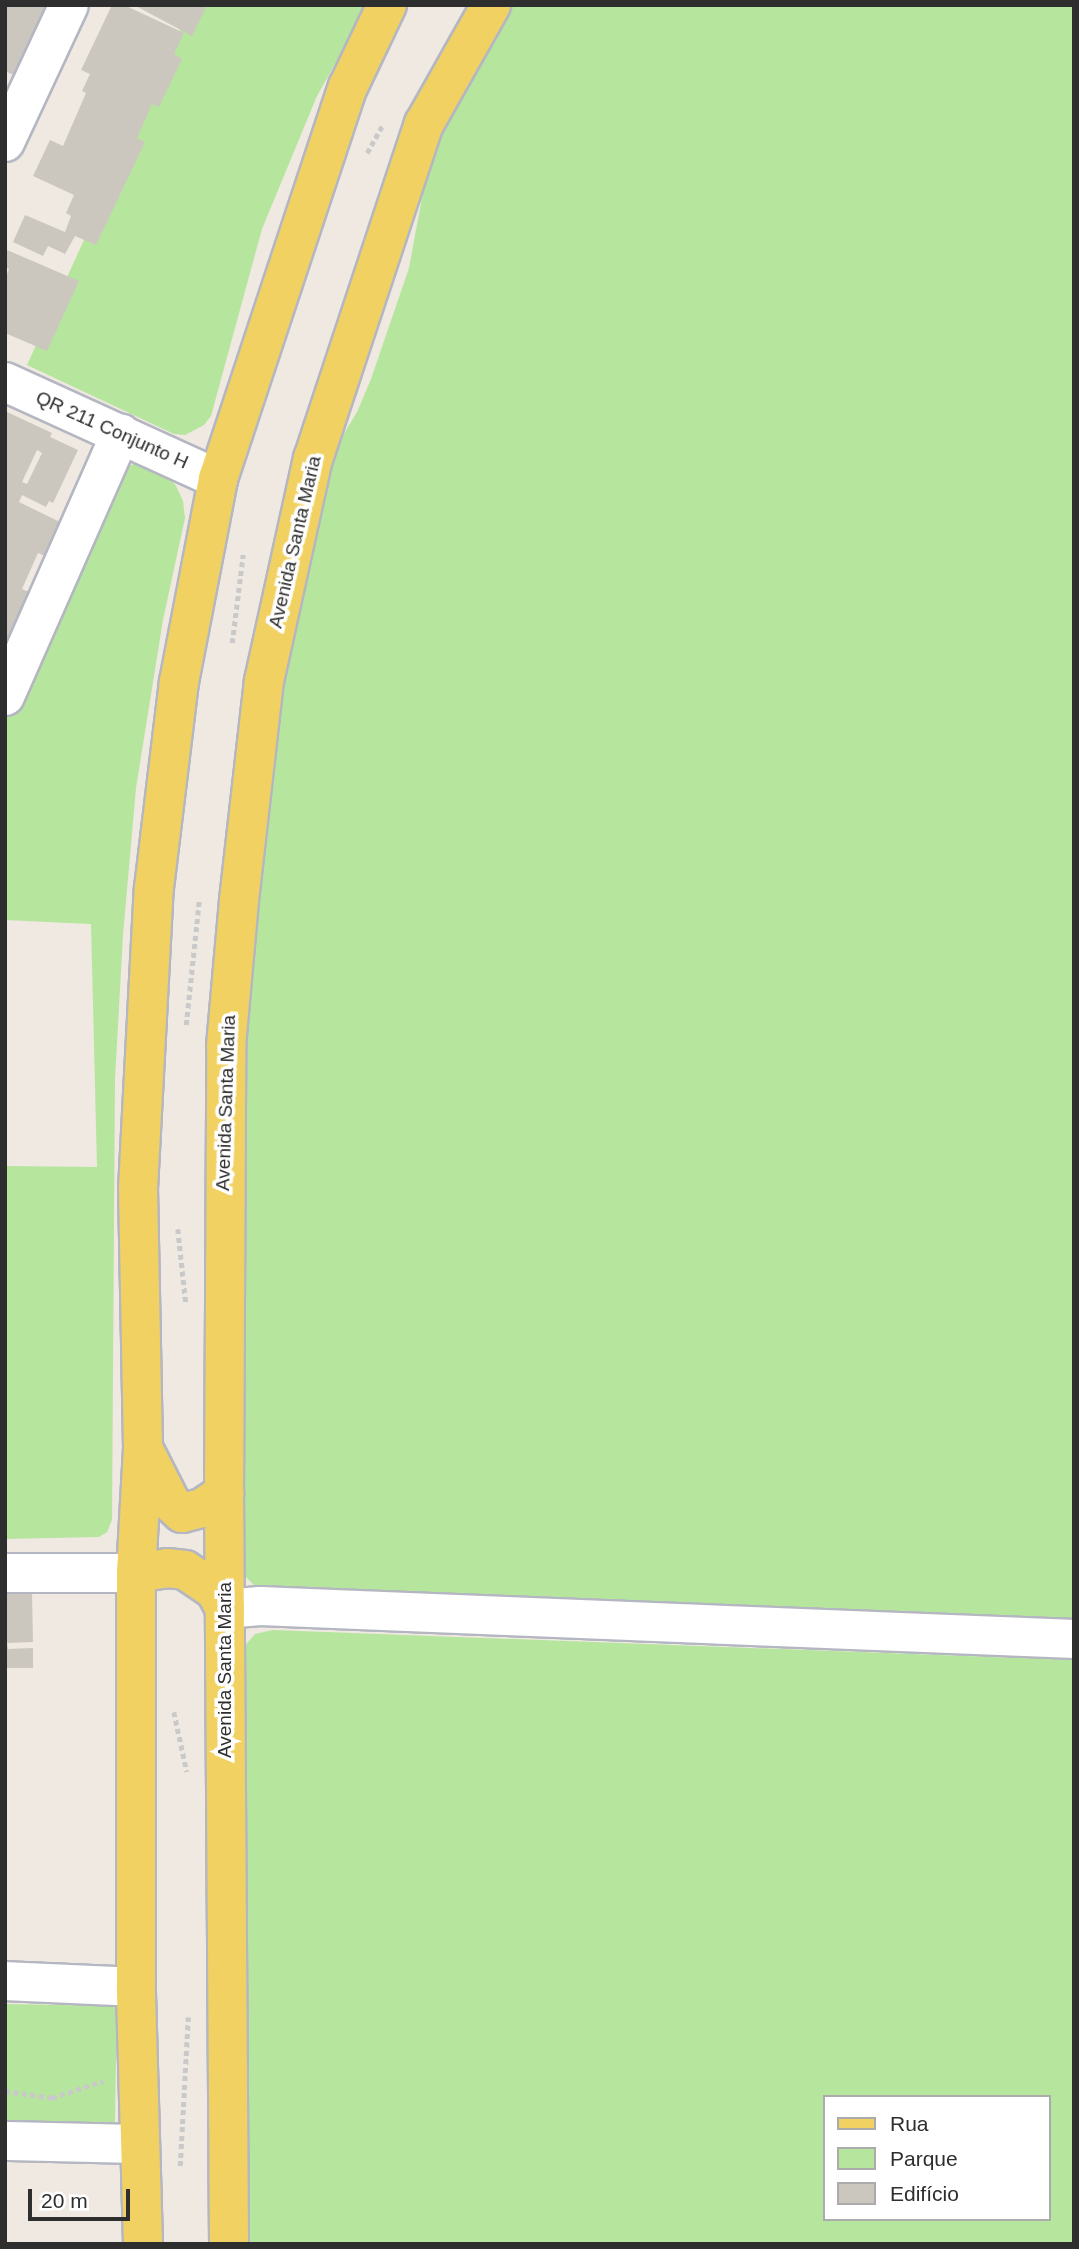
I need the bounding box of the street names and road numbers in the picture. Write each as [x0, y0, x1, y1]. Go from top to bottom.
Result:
street label: QR 211 Conjunto H [32, 386, 192, 474]
street label: Avenida Santa Maria [264, 454, 326, 630]
street label: Avenida Santa Maria [212, 1015, 240, 1191]
street label: Avenida Santa Maria [214, 1582, 236, 1758]

